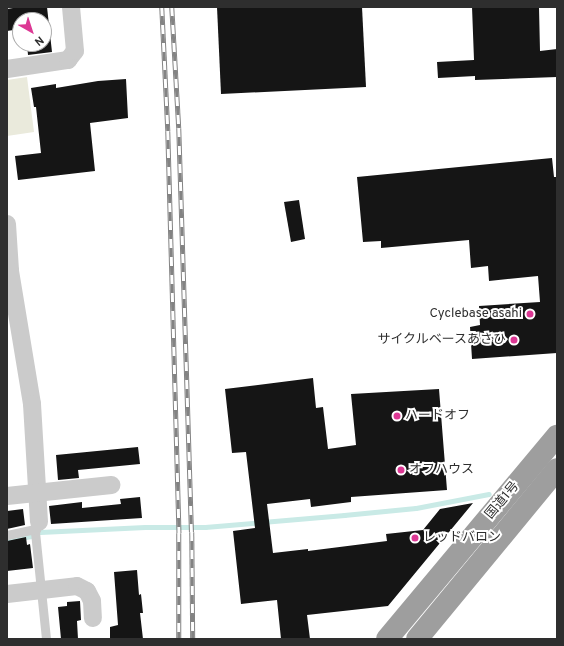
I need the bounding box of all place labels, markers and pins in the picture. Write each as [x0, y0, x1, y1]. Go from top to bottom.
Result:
place label: Cyclebase asahi [429, 306, 522, 322]
marker: Cyclebase asahi [525, 309, 535, 319]
place label: サイクルベースあさひ [376, 332, 506, 348]
marker: サイクルベースあさひ [509, 335, 519, 345]
place label: ハードオフ [405, 408, 470, 424]
marker: ハードオフ [392, 411, 402, 421]
place label: オフハウス [409, 462, 474, 478]
marker: オフハウス [396, 465, 406, 475]
place label: レッドバロン [423, 530, 501, 546]
marker: レッドバロン [410, 533, 420, 543]

